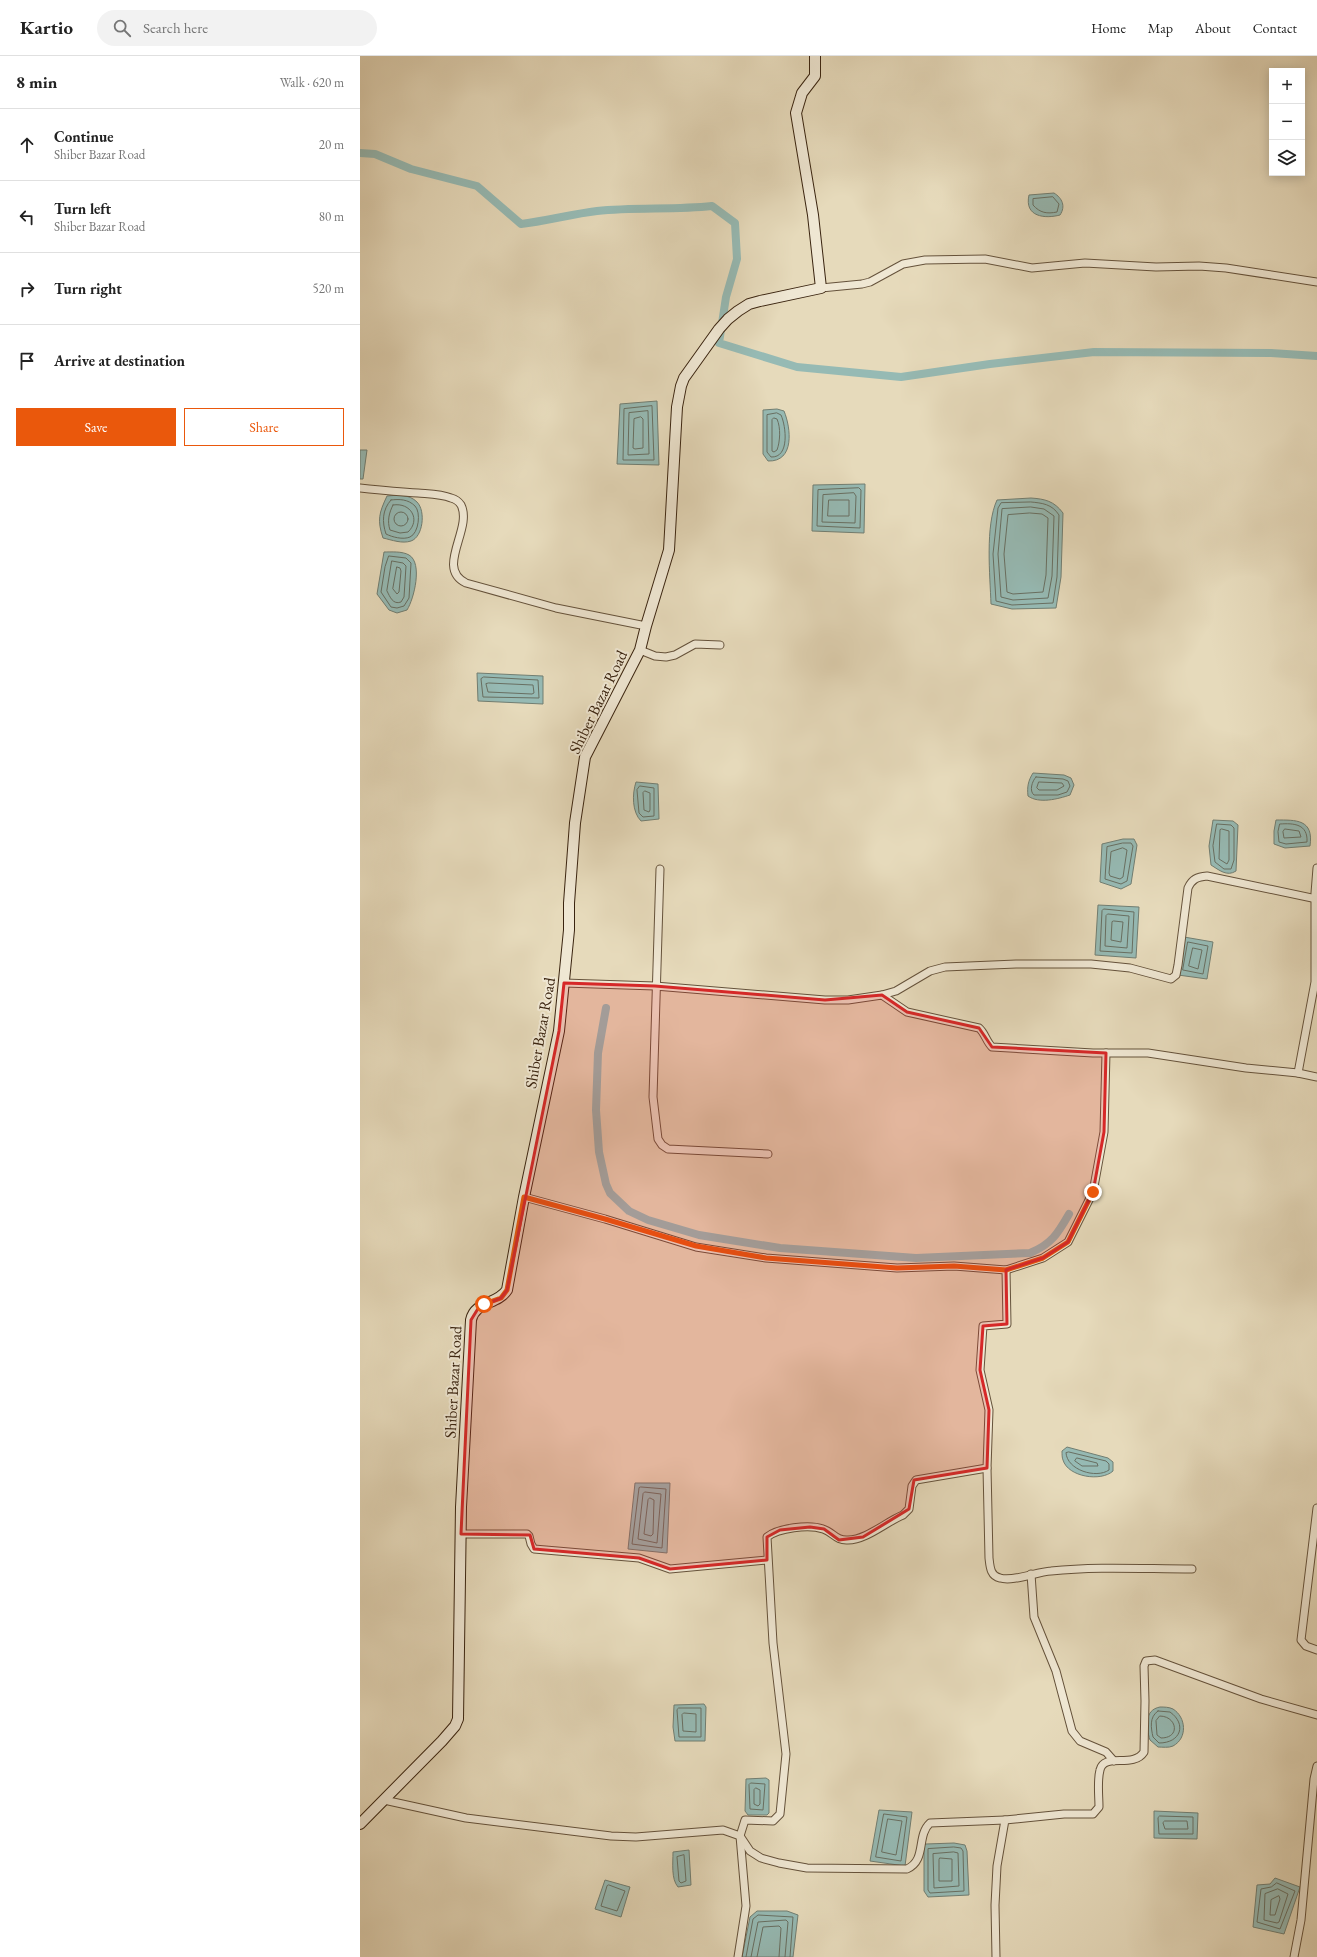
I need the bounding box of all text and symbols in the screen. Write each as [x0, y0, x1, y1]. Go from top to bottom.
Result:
search box [97, 10, 377, 46]
text: Kartio [20, 15, 73, 40]
icon: search [111, 17, 133, 39]
text: Search here [143, 18, 208, 37]
text: Home [1091, 19, 1126, 37]
text: Map [1148, 19, 1173, 37]
text: About [1195, 19, 1231, 37]
text: Contact [1253, 19, 1297, 37]
map controls [1269, 68, 1305, 176]
button: + [1269, 68, 1305, 104]
text: 8 min [16, 71, 57, 93]
text: Walk · 620 m [280, 74, 344, 91]
button: − [1269, 104, 1305, 140]
text: Continue [54, 127, 114, 146]
icon: ahead [16, 134, 38, 156]
text: 20 m [319, 136, 344, 153]
button: layers [1269, 140, 1305, 176]
text: Shiber Bazar Road [54, 146, 145, 163]
text: Turn left [54, 199, 111, 218]
icon: left [16, 206, 38, 228]
text: 80 m [319, 208, 344, 225]
text: Shiber Bazar Road [54, 218, 145, 235]
icon: right [16, 278, 38, 300]
text: Turn right [54, 279, 122, 298]
text: 520 m [313, 280, 344, 297]
icon: arrive [16, 350, 38, 372]
text: Arrive at destination [54, 351, 185, 370]
button: Save [16, 408, 176, 446]
button: Share [184, 408, 344, 446]
street label: Shiber Bazar Road [564, 646, 632, 757]
street label: Shiber Bazar Road [520, 975, 560, 1090]
route end [1084, 1183, 1102, 1201]
route start [475, 1295, 493, 1313]
street label: Shiber Bazar Road [440, 1324, 466, 1439]

